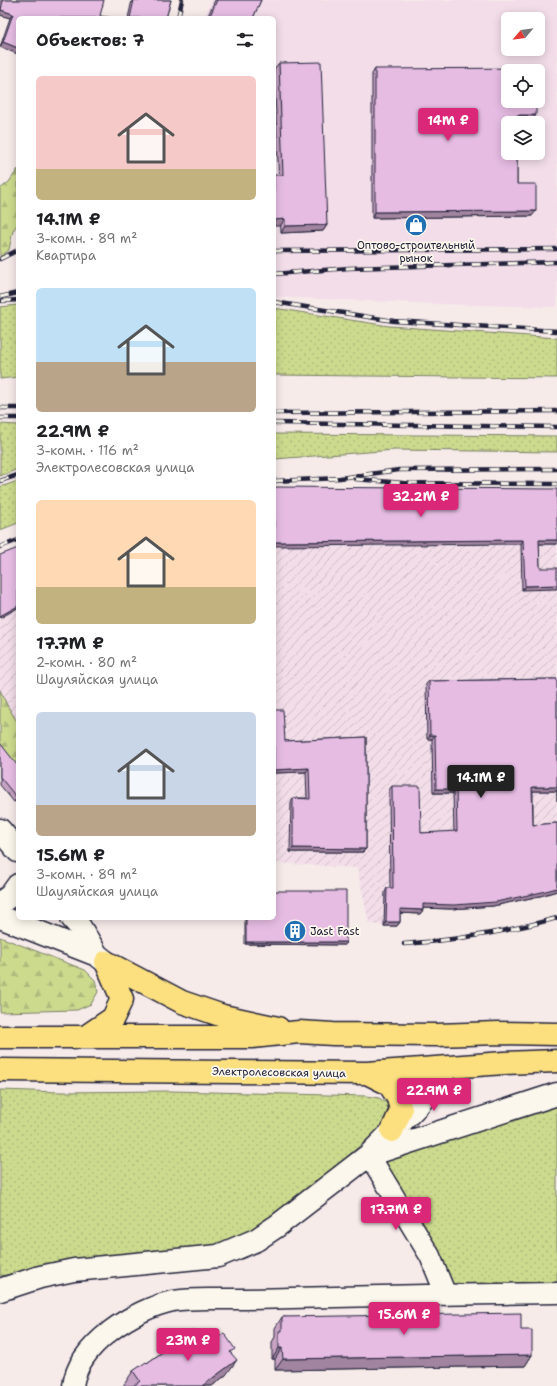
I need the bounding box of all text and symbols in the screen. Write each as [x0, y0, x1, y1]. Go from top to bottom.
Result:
north arrow [501, 12, 545, 56]
map controls [501, 12, 545, 160]
text: Объектов: 7 [36, 29, 145, 51]
icon: filters [234, 29, 256, 51]
button: locate [501, 64, 545, 108]
icon: home [110, 102, 182, 174]
pin: 14M ₽ [420, 108, 476, 142]
text: 14M ₽ [427, 112, 469, 129]
button: layers [501, 116, 545, 160]
text: 14.1M ₽ [36, 208, 101, 230]
shop icon: Оптово-строительный рынок [403, 212, 429, 238]
text: 3-комн. · 89 m² [36, 230, 137, 247]
place label: Оптово-строительный рынок [357, 238, 475, 266]
text: Квартира [36, 247, 96, 264]
icon: home [110, 314, 182, 386]
text: 22.9M ₽ [36, 420, 109, 442]
text: 3-комн. · 116 m² [36, 442, 139, 459]
text: Электролесовская улица [36, 459, 194, 476]
pin: 32.2M ₽ [384, 484, 458, 518]
text: 32.2M ₽ [392, 488, 450, 505]
icon: home [110, 526, 182, 598]
text: 17.7M ₽ [36, 632, 104, 654]
text: 2-комн. · 80 m² [36, 654, 137, 671]
text: Шауляйская улица [36, 671, 158, 688]
icon: home [110, 738, 182, 810]
pin: 14.1M ₽ [444, 765, 518, 799]
text: 14.1M ₽ [456, 769, 506, 786]
text: 15.6M ₽ [36, 844, 105, 866]
text: 3-комн. · 89 m² [36, 866, 137, 883]
text: Шауляйская улица [36, 883, 158, 900]
building icon: Jast Fast [282, 918, 308, 944]
place label: Jast Fast [310, 924, 360, 939]
street label: Электролесовская улица [212, 1064, 346, 1081]
pin: 22.9M ₽ [397, 1078, 471, 1112]
text: 22.9M ₽ [406, 1082, 462, 1099]
pin: 17.7M ₽ [359, 1197, 433, 1231]
text: 17.7M ₽ [370, 1201, 422, 1218]
pin: 15.6M ₽ [367, 1302, 441, 1336]
text: 15.6M ₽ [378, 1306, 430, 1323]
pin: 23M ₽ [160, 1328, 216, 1362]
text: 23M ₽ [166, 1332, 210, 1349]

